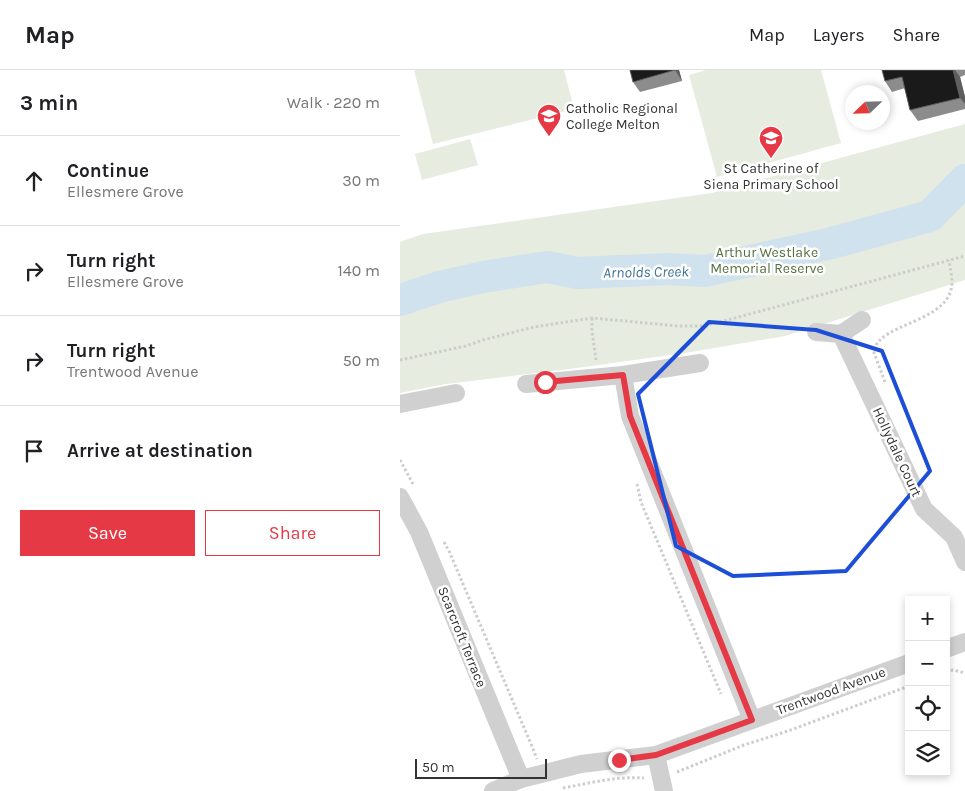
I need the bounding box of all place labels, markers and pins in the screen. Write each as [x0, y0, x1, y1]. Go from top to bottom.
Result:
place label: Catholic Regional College Melton [566, 100, 678, 133]
school or university icon: Catholic Regional College Melton [536, 103, 562, 137]
school or university icon: St Catherine of Siena Primary School [758, 125, 784, 159]
place label: St Catherine of Siena Primary School [703, 160, 839, 193]

